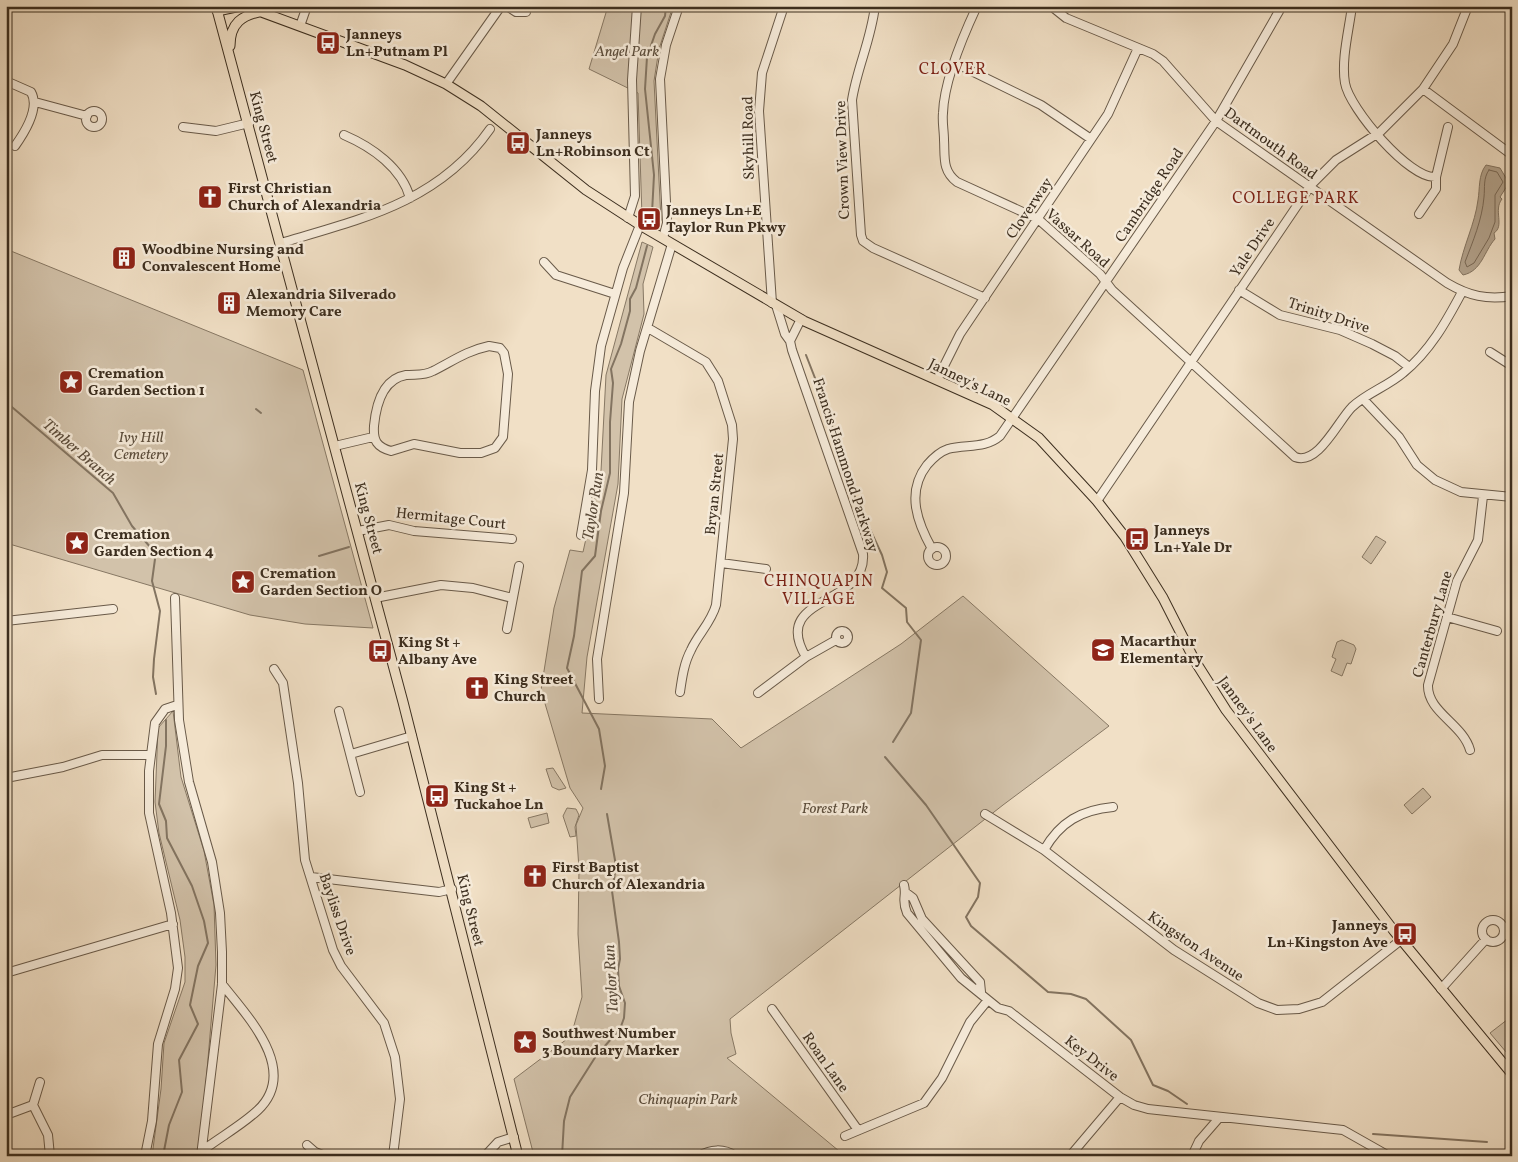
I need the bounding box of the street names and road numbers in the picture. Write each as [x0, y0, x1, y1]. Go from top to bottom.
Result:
street label: King Street [243, 89, 282, 166]
street label: Skyhill Road [738, 96, 761, 180]
street label: Crown View Drive [831, 100, 856, 220]
street label: Dartmouth Road [1219, 103, 1321, 185]
street label: Cambridge Road [1111, 145, 1190, 247]
street label: Cloverway [1002, 174, 1059, 244]
street label: Vassar Road [1040, 205, 1114, 274]
street label: Yale Drive [1226, 214, 1281, 282]
street label: Trinity Drive [1285, 293, 1372, 340]
street label: Janney's Lane [924, 354, 1014, 412]
street label: Francis Hammond Parkway [806, 375, 883, 555]
street label: Bryan Street [701, 452, 730, 536]
street label: King Street [348, 480, 387, 557]
street label: Hermitage Court [395, 503, 507, 536]
street label: Canterbury Lane [1408, 569, 1459, 680]
street label: Janney's Lane [1212, 672, 1282, 757]
street label: Bayliss Drive [313, 870, 361, 959]
street label: King Street [450, 872, 489, 949]
street label: Kingston Avenue [1143, 907, 1247, 987]
street label: Roan Lane [796, 1028, 853, 1097]
street label: Key Drive [1059, 1031, 1123, 1087]

